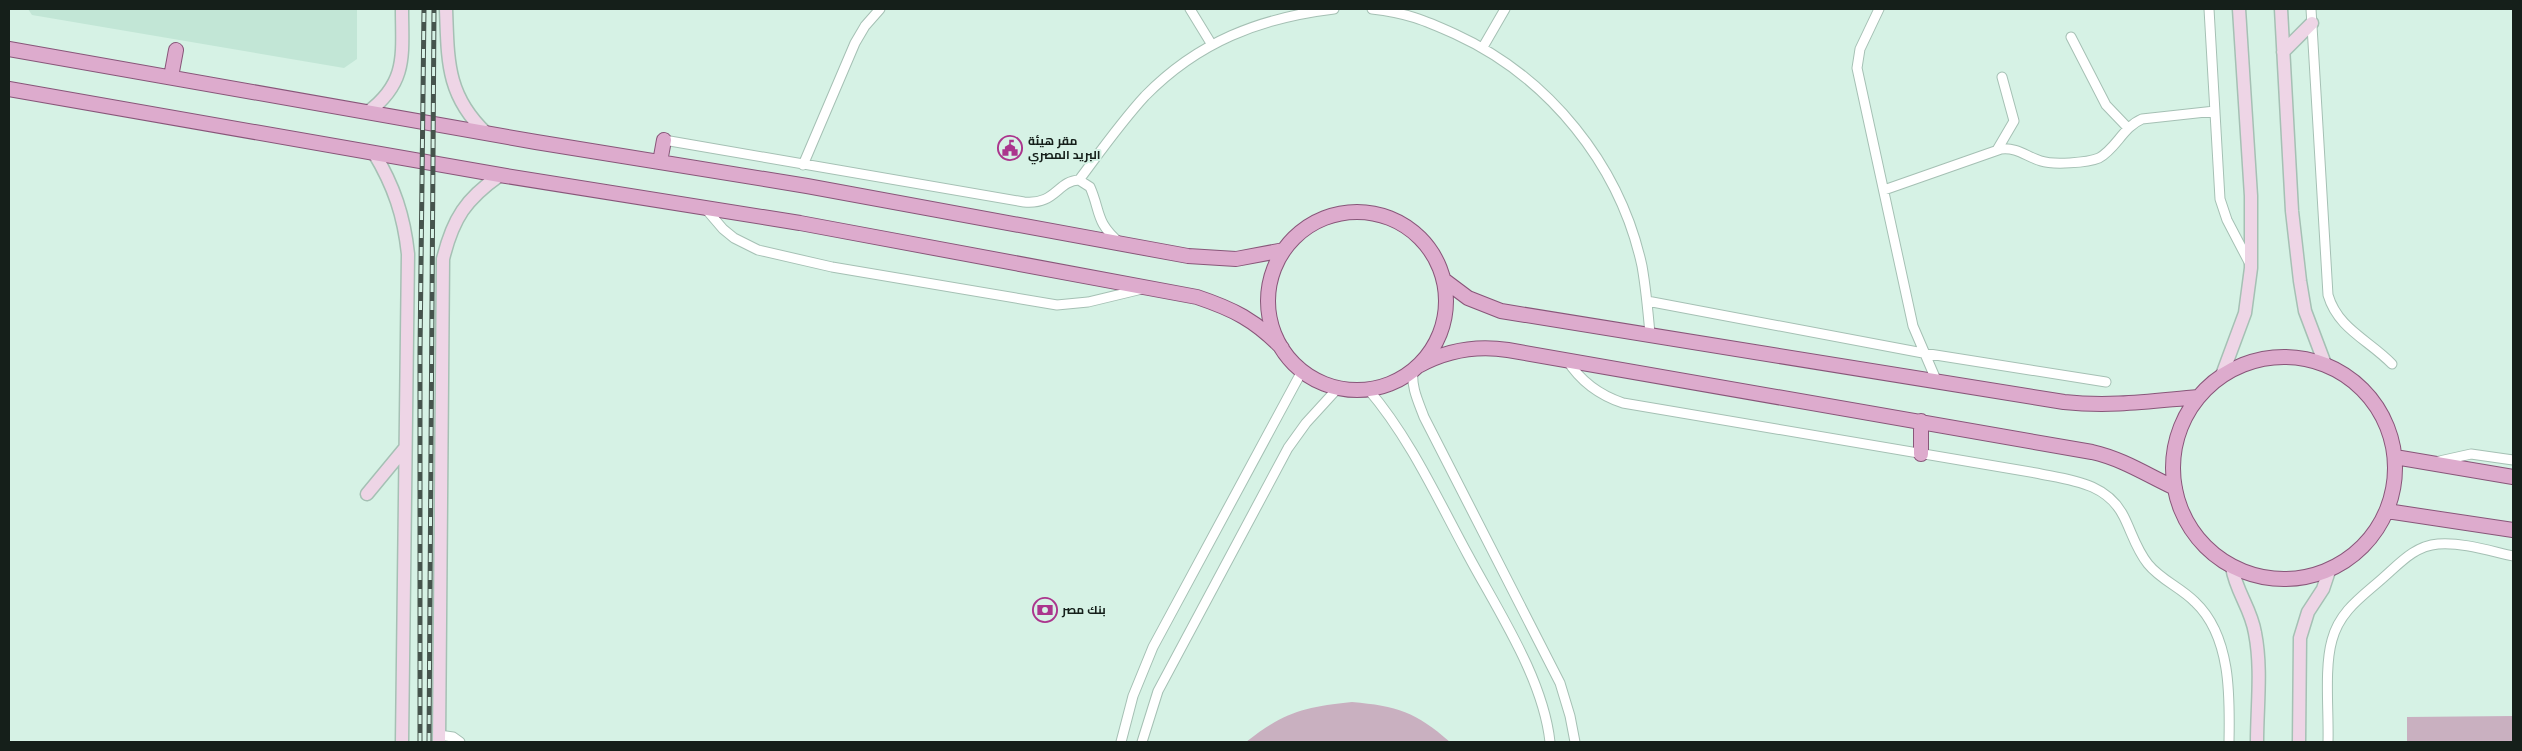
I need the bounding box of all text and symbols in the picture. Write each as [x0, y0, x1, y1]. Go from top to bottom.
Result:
place label: مقر هيئة البريد المصري [1028, 134, 1101, 165]
public building icon: مقر هيئة البريد المصري [997, 135, 1023, 161]
bank icon: بنك مصر [1032, 597, 1058, 623]
place label: بنك مصر [1061, 603, 1106, 618]

